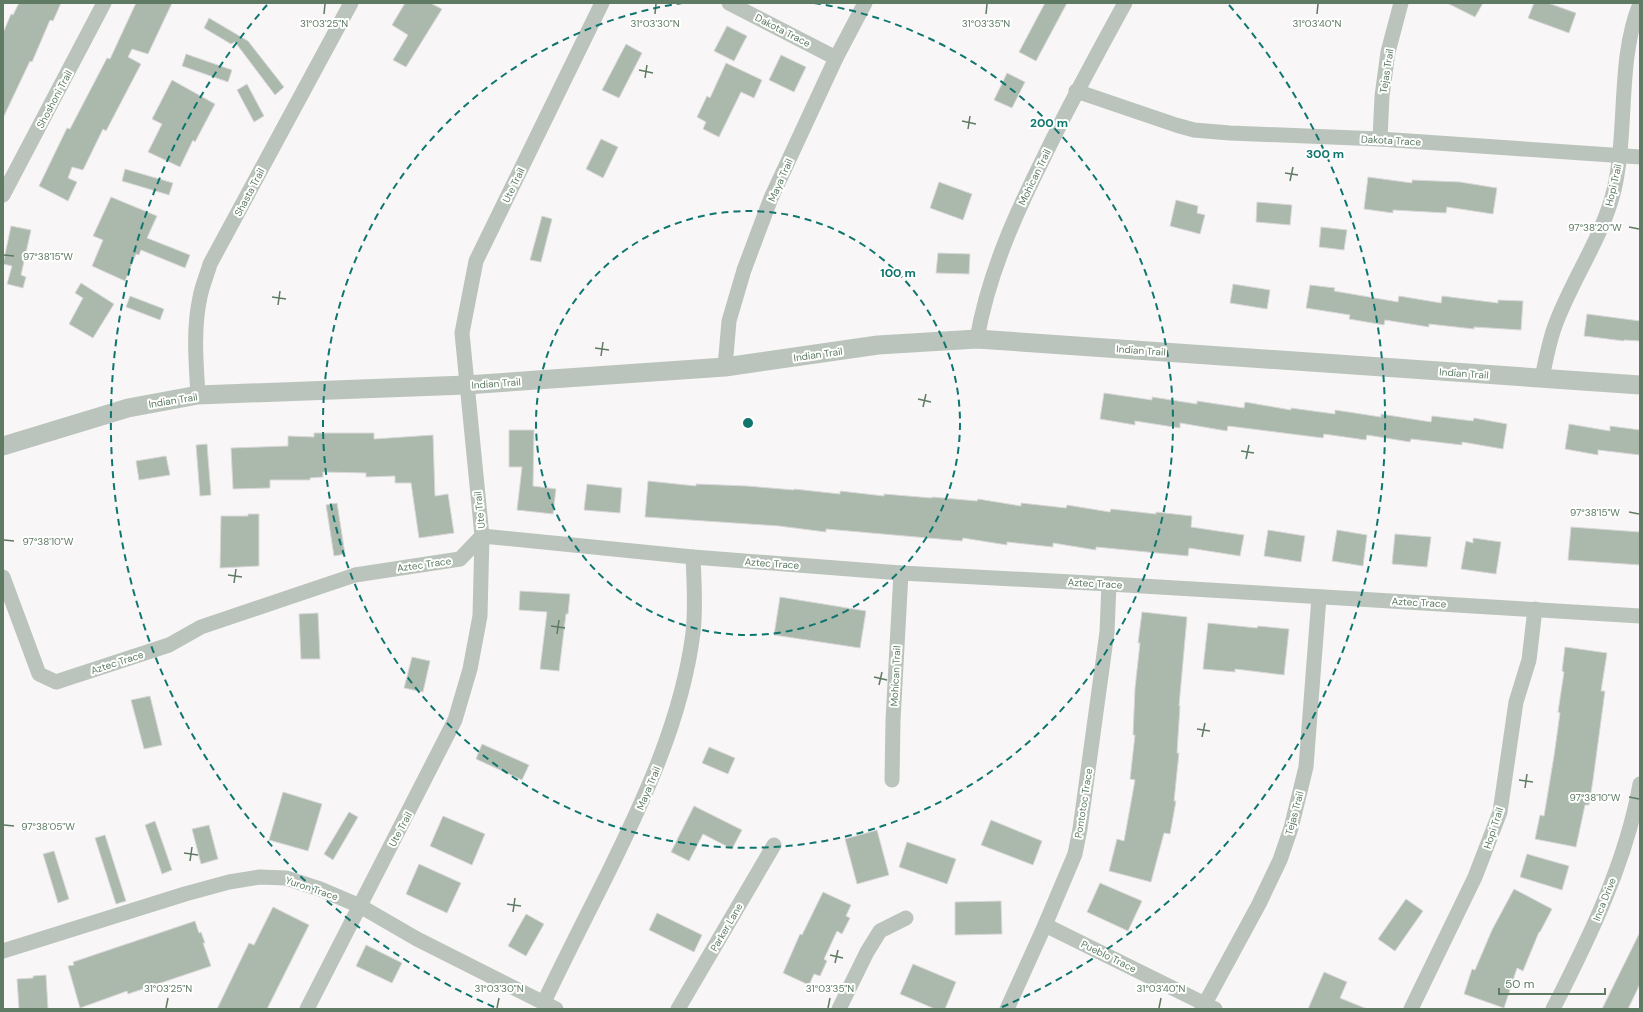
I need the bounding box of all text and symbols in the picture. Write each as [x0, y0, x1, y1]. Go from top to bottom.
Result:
street label: Dakota Trace [753, 11, 813, 50]
text: 31°03'25"N [300, 17, 348, 30]
text: 31°03'30"N [630, 17, 680, 30]
text: 31°03'35"N [962, 17, 1010, 30]
text: 31°03'40"N [1293, 17, 1341, 30]
street label: Tejas Trail [1377, 48, 1396, 94]
street label: Shoshoni Trail [34, 68, 75, 130]
text: 200 m [1030, 115, 1068, 131]
street label: Dakota Trace [1361, 132, 1422, 149]
text: 300 m [1306, 146, 1344, 162]
street label: Mohican Trail [1015, 147, 1054, 207]
street label: Maya Trail [765, 157, 796, 204]
street label: Hopi Trail [1602, 163, 1625, 207]
street label: Shasta Trail [231, 166, 268, 219]
street label: Ute Trail [499, 166, 528, 205]
text: 97°38'20"W [1568, 221, 1622, 234]
text: 97°38'15"W [23, 250, 73, 263]
text: 100 m [880, 265, 916, 281]
street label: Indian Trail [1116, 342, 1166, 359]
street label: Indian Trail [793, 345, 843, 364]
street label: Indian Trail [1439, 365, 1489, 382]
street label: Indian Trail [471, 375, 521, 392]
street label: Indian Trail [148, 390, 198, 411]
centre of rings [741, 416, 755, 430]
street label: Ute Trail [471, 491, 488, 529]
text: 97°38'15"W [1570, 506, 1620, 519]
text: 97°38'10"W [23, 535, 74, 548]
street label: Aztec Trace [396, 554, 452, 575]
street label: Aztec Trace [744, 555, 800, 572]
street label: Aztec Trace [1067, 576, 1123, 591]
street label: Aztec Trace [1391, 595, 1447, 610]
street label: Mohican Trail [887, 645, 904, 707]
street label: Aztec Trace [89, 648, 145, 677]
street label: Maya Trail [634, 765, 663, 812]
street label: Pontotoc Trace [1072, 767, 1095, 839]
street label: Tejas Trail [1282, 790, 1307, 836]
text: 97°38'10"W [1570, 791, 1621, 804]
street label: Hopi Trail [1481, 806, 1506, 851]
street label: Ute Trail [386, 810, 415, 849]
text: 97°38'05"W [21, 820, 75, 833]
street label: Yuron Trace [284, 873, 340, 904]
street label: Inca Drive [1590, 875, 1619, 923]
street label: Parker Lane [707, 901, 746, 954]
street label: Pueblo Trace [1079, 937, 1139, 976]
scale bar [1499, 970, 1605, 996]
text: 50 m [1505, 976, 1534, 992]
text: 31°03'25"N [144, 982, 192, 995]
text: 31°03'30"N [474, 982, 524, 995]
text: 31°03'35"N [806, 982, 854, 995]
text: 31°03'40"N [1137, 982, 1185, 995]

